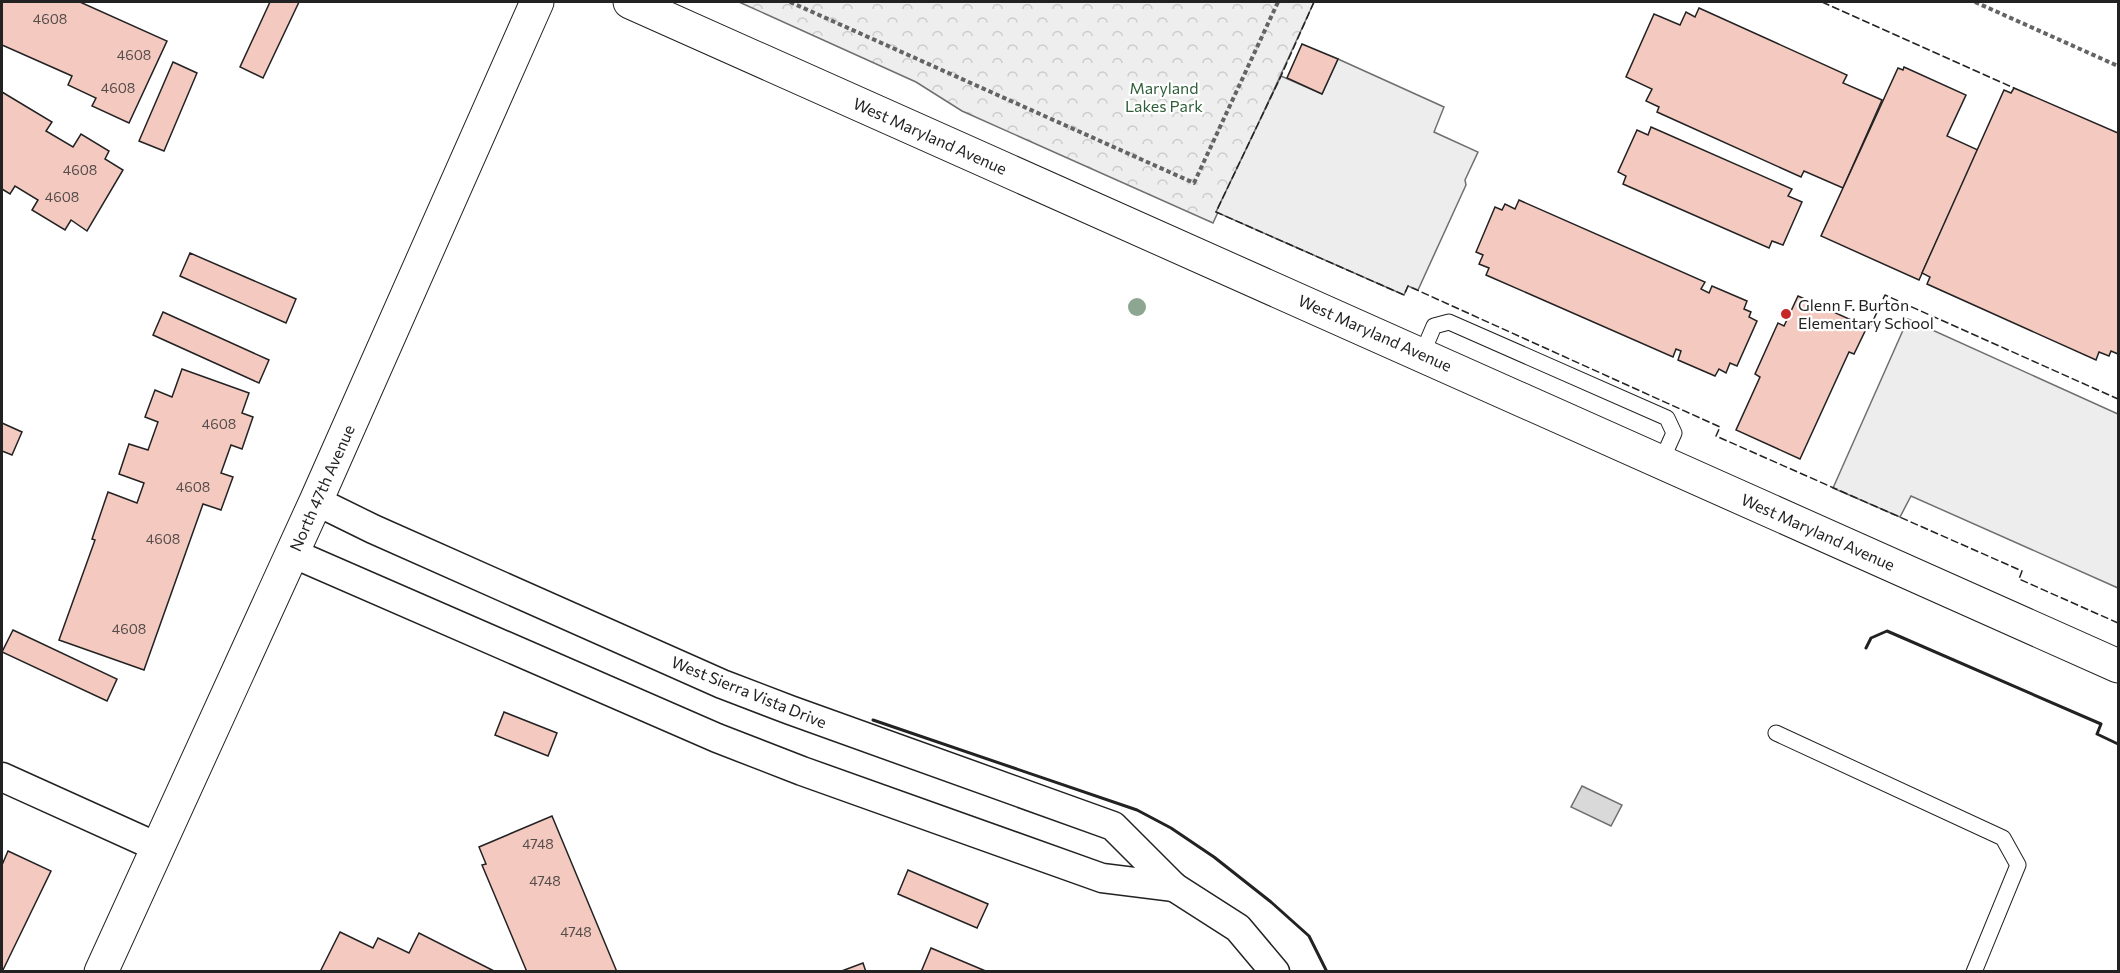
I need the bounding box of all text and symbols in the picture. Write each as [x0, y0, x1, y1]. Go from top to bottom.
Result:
house number: 4608 [33, 10, 67, 27]
house number: 4608 [117, 46, 151, 63]
park label: Maryland Lakes Park [1125, 78, 1203, 115]
house number: 4608 [101, 79, 135, 96]
street label: West Maryland Avenue [851, 93, 1010, 178]
house number: 4608 [63, 161, 97, 178]
house number: 4608 [45, 188, 79, 205]
street label: West Maryland Avenue [1296, 290, 1455, 375]
place label: Glenn F. Burton Elementary School [1798, 295, 1934, 332]
marker: Glenn F. Burton Elementary School [1779, 307, 1793, 321]
house number: 4608 [202, 415, 236, 432]
street label: North 47th Avenue [285, 422, 358, 554]
house number: 4608 [176, 478, 210, 495]
street label: West Maryland Avenue [1739, 489, 1898, 574]
house number: 4608 [146, 530, 180, 547]
house number: 4608 [112, 620, 146, 637]
street label: West Sierra Vista Drive [669, 652, 829, 731]
house number: 4748 [522, 835, 554, 852]
house number: 4748 [529, 872, 561, 889]
house number: 4748 [560, 923, 592, 940]

